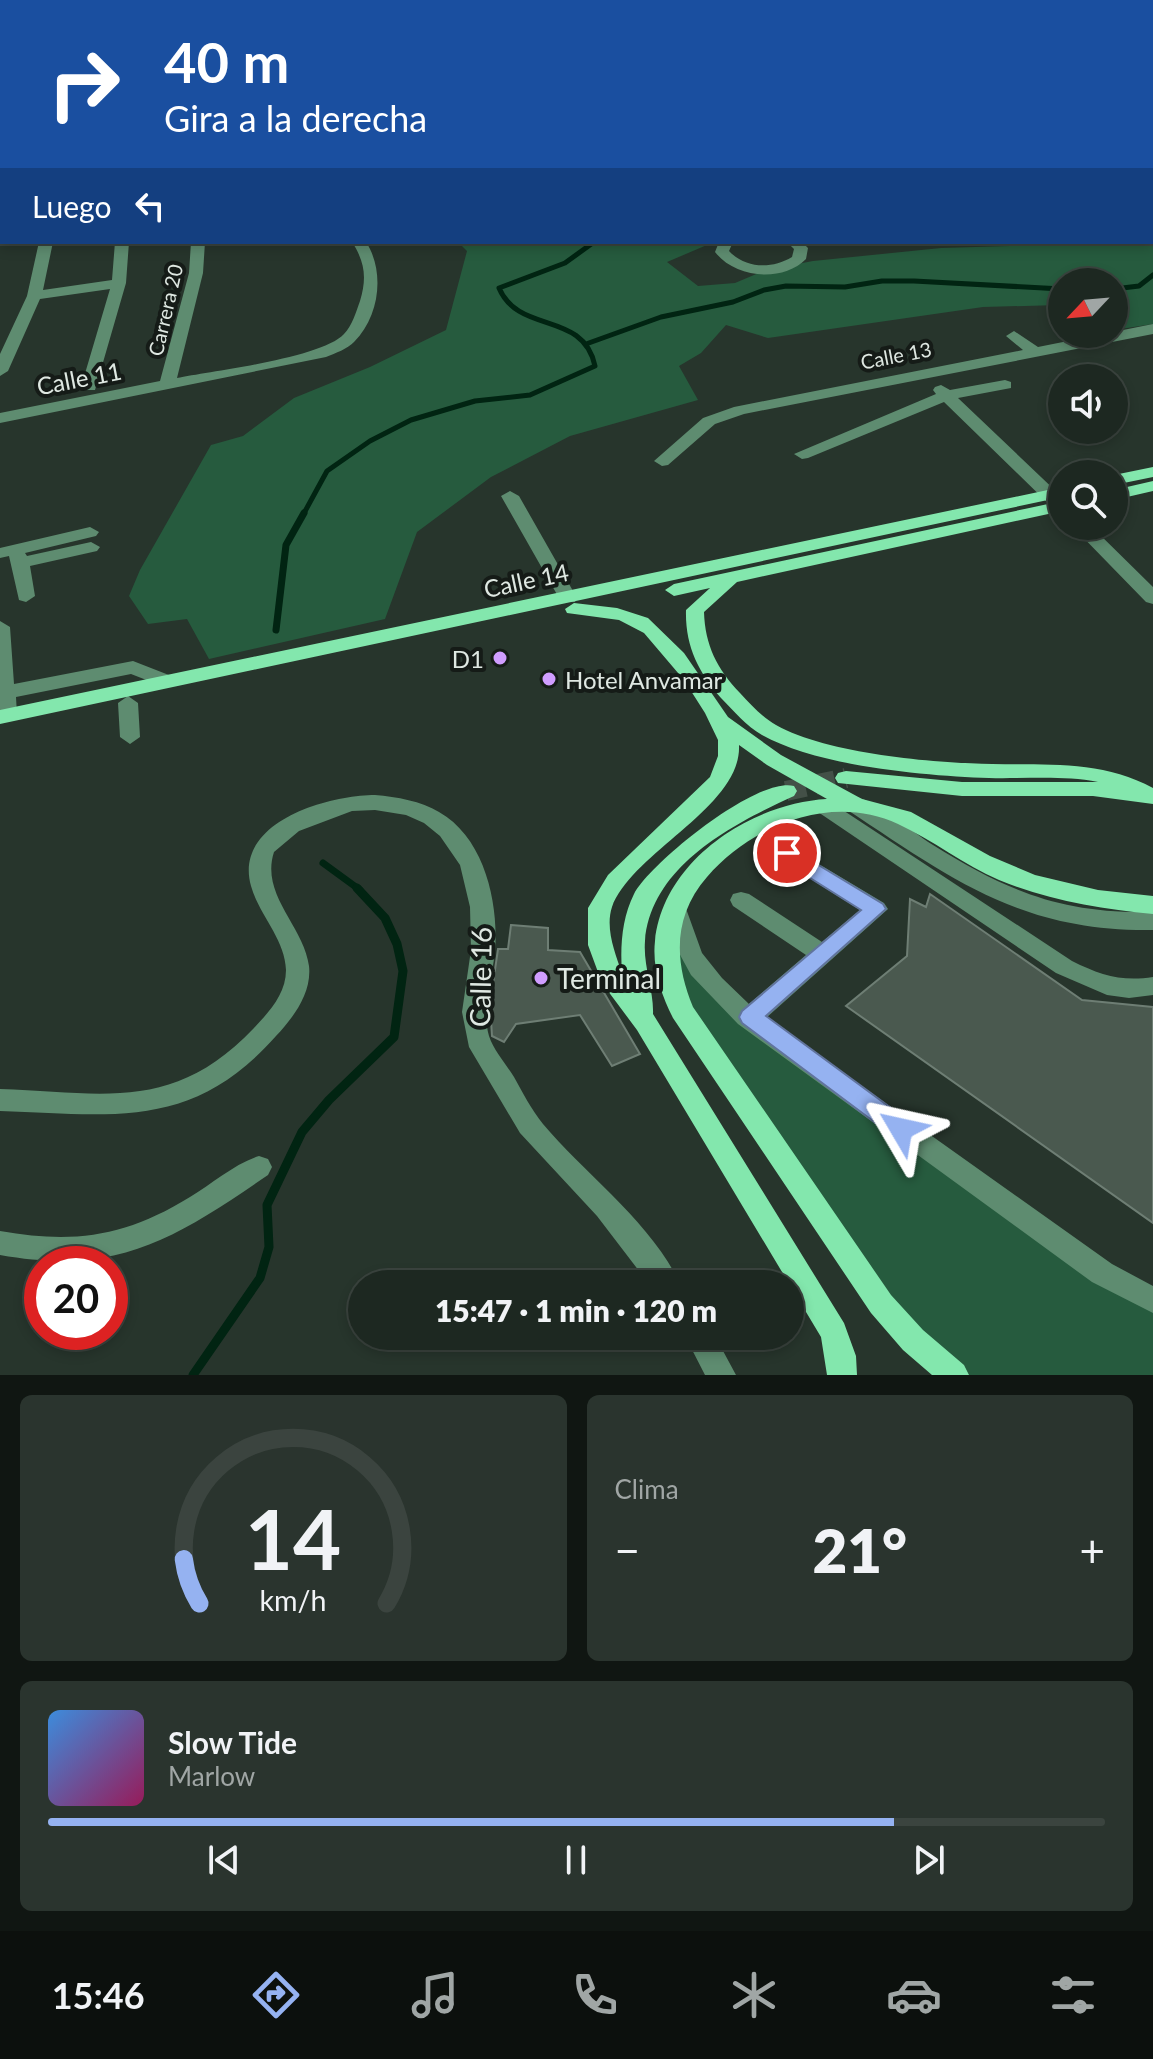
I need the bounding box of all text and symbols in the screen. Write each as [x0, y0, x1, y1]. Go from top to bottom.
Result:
text: 40 m [164, 28, 289, 95]
icon: right [32, 32, 136, 136]
text: Gira a la derecha [164, 96, 427, 140]
icon: left [128, 184, 172, 228]
text: Luego [32, 188, 112, 224]
street label: Carrera 20 [143, 262, 187, 358]
north arrow [1048, 268, 1128, 348]
map controls [1048, 268, 1128, 540]
street label: Calle 13 [859, 336, 933, 374]
street label: Calle 11 [34, 356, 124, 400]
button: sound [1048, 364, 1128, 444]
button: search [1048, 460, 1128, 540]
street label: Calle 14 [481, 557, 571, 603]
place label: D1 [452, 644, 484, 673]
marker: D1 [491, 649, 509, 667]
place label: Hotel Anvamar [565, 665, 723, 694]
marker: Hotel Anvamar [540, 670, 558, 688]
pin [753, 819, 821, 887]
icon: arrive [765, 831, 809, 875]
street label: Calle 16 [462, 927, 498, 1027]
place label: Terminal [557, 961, 661, 995]
marker: Terminal [532, 969, 550, 987]
position arrow [859, 1087, 943, 1171]
speed limit sign: 20 [24, 1246, 128, 1350]
text: 15:47 · 1 min · 120 m [435, 1292, 717, 1328]
text: Clima [615, 1473, 679, 1505]
text: 14 [245, 1488, 342, 1588]
text: 21° [812, 1514, 907, 1586]
text: − [615, 1524, 640, 1576]
text: + [1079, 1524, 1105, 1576]
text: km/h [260, 1583, 327, 1617]
text: Slow Tide [168, 1724, 297, 1760]
text: Marlow [168, 1760, 255, 1792]
icon: previous [202, 1838, 246, 1882]
icon: pause [554, 1838, 598, 1882]
icon: next [907, 1838, 951, 1882]
icon: directions [248, 1967, 304, 2023]
icon: music [407, 1967, 463, 2023]
icon: phone [567, 1967, 623, 2023]
icon: climate [726, 1967, 782, 2023]
icon: car [886, 1967, 942, 2023]
icon: filters [1045, 1967, 1101, 2023]
text: 15:46 [52, 1973, 145, 2017]

